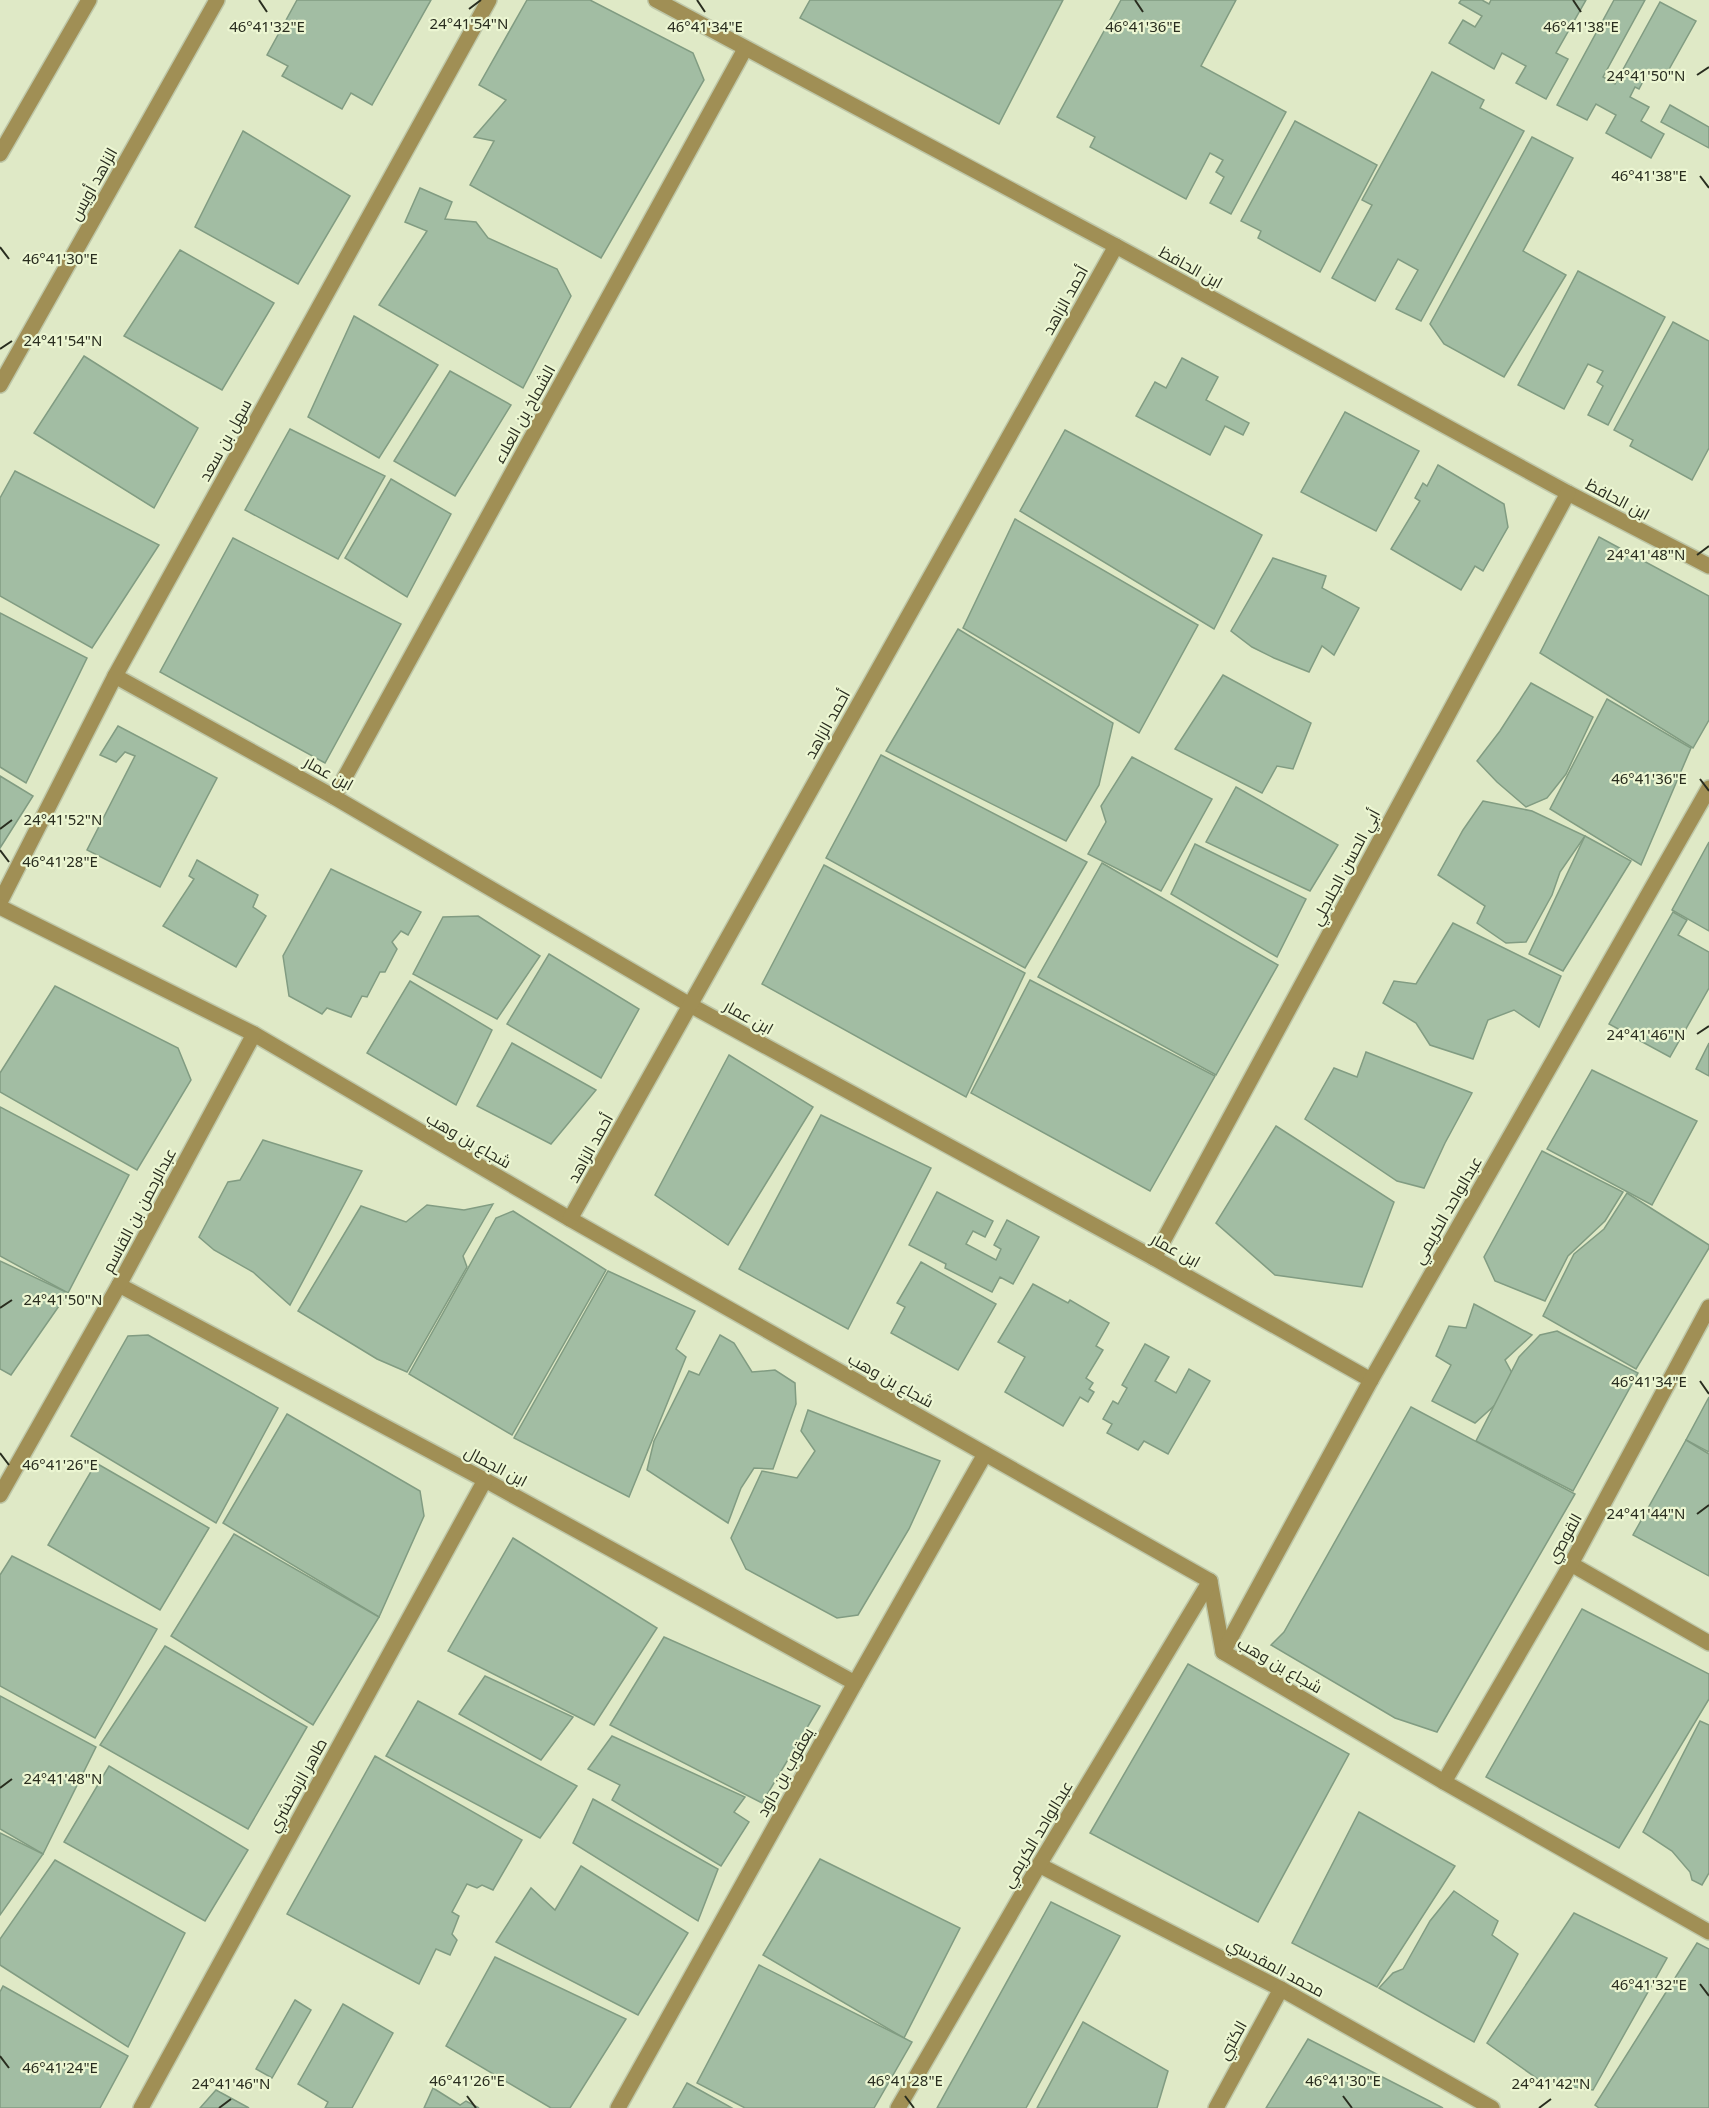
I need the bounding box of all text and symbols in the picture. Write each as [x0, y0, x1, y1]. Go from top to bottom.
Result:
text: 24°41'54"N [430, 13, 508, 33]
text: 46°41'32"E [229, 16, 305, 36]
text: 46°41'34"E [667, 16, 743, 36]
text: 46°41'36"E [1105, 16, 1181, 36]
text: 46°41'38"E [1543, 16, 1619, 36]
text: 24°41'50"N [1607, 65, 1685, 85]
street label: الزاهد أويس [64, 143, 122, 225]
text: 46°41'38"E [1611, 165, 1687, 185]
street label: ابن الحافظ [1155, 241, 1227, 293]
text: 46°41'30"E [22, 248, 98, 268]
street label: أحمد الزاهد [1037, 262, 1093, 338]
text: 24°41'54"N [24, 330, 102, 350]
street label: الشماخ بن العلاء [488, 361, 561, 468]
street label: سهل بن سعد [193, 395, 257, 485]
street label: ابن الحافظ [1582, 473, 1654, 525]
text: 24°41'48"N [1607, 544, 1685, 564]
street label: أحمد الزاهد [799, 686, 855, 762]
street label: ابن عمار [300, 750, 358, 795]
text: 46°41'36"E [1611, 768, 1687, 788]
street label: أبي الحسن الجلاجلي [1305, 805, 1388, 930]
text: 24°41'52"N [24, 809, 102, 829]
text: 46°41'28"E [22, 851, 98, 871]
street label: ابن عمار [720, 994, 778, 1039]
text: 24°41'46"N [1607, 1024, 1685, 1044]
street label: شجاع بن وهب [422, 1107, 516, 1174]
street label: أحمد الزاهد [562, 1110, 618, 1186]
street label: عبدالرحمن بن القاسم [97, 1144, 182, 1277]
street label: عبدالواحد الكريمي [1407, 1152, 1489, 1269]
street label: ابن عمار [1147, 1227, 1205, 1272]
text: 24°41'50"N [24, 1289, 102, 1309]
street label: شجاع بن وهب [844, 1347, 938, 1413]
text: 46°41'34"E [1611, 1371, 1687, 1391]
street label: ابن الجمال [461, 1440, 531, 1492]
text: 46°41'26"E [22, 1454, 98, 1474]
text: 24°41'44"N [1607, 1503, 1685, 1523]
street label: القوصي [1541, 1509, 1588, 1568]
street label: شجاع بن وهب [1233, 1632, 1327, 1699]
street label: يعقوب بن داود [751, 1723, 819, 1821]
street label: طاهر الزمخشري [262, 1734, 335, 1837]
text: 24°41'48"N [24, 1768, 102, 1788]
street label: عبدالواحد الكريمي [996, 1776, 1080, 1893]
street label: محمد المقدسي [1222, 1932, 1329, 2004]
text: 46°41'32"E [1611, 1974, 1687, 1994]
street label: الكتبي [1212, 2016, 1254, 2065]
text: 46°41'24"E [22, 2057, 98, 2077]
text: 46°41'26"E [429, 2070, 505, 2090]
text: 46°41'28"E [867, 2070, 943, 2090]
text: 46°41'30"E [1305, 2070, 1381, 2090]
text: 24°41'46"N [192, 2073, 270, 2093]
text: 24°41'42"N [1512, 2073, 1590, 2093]

